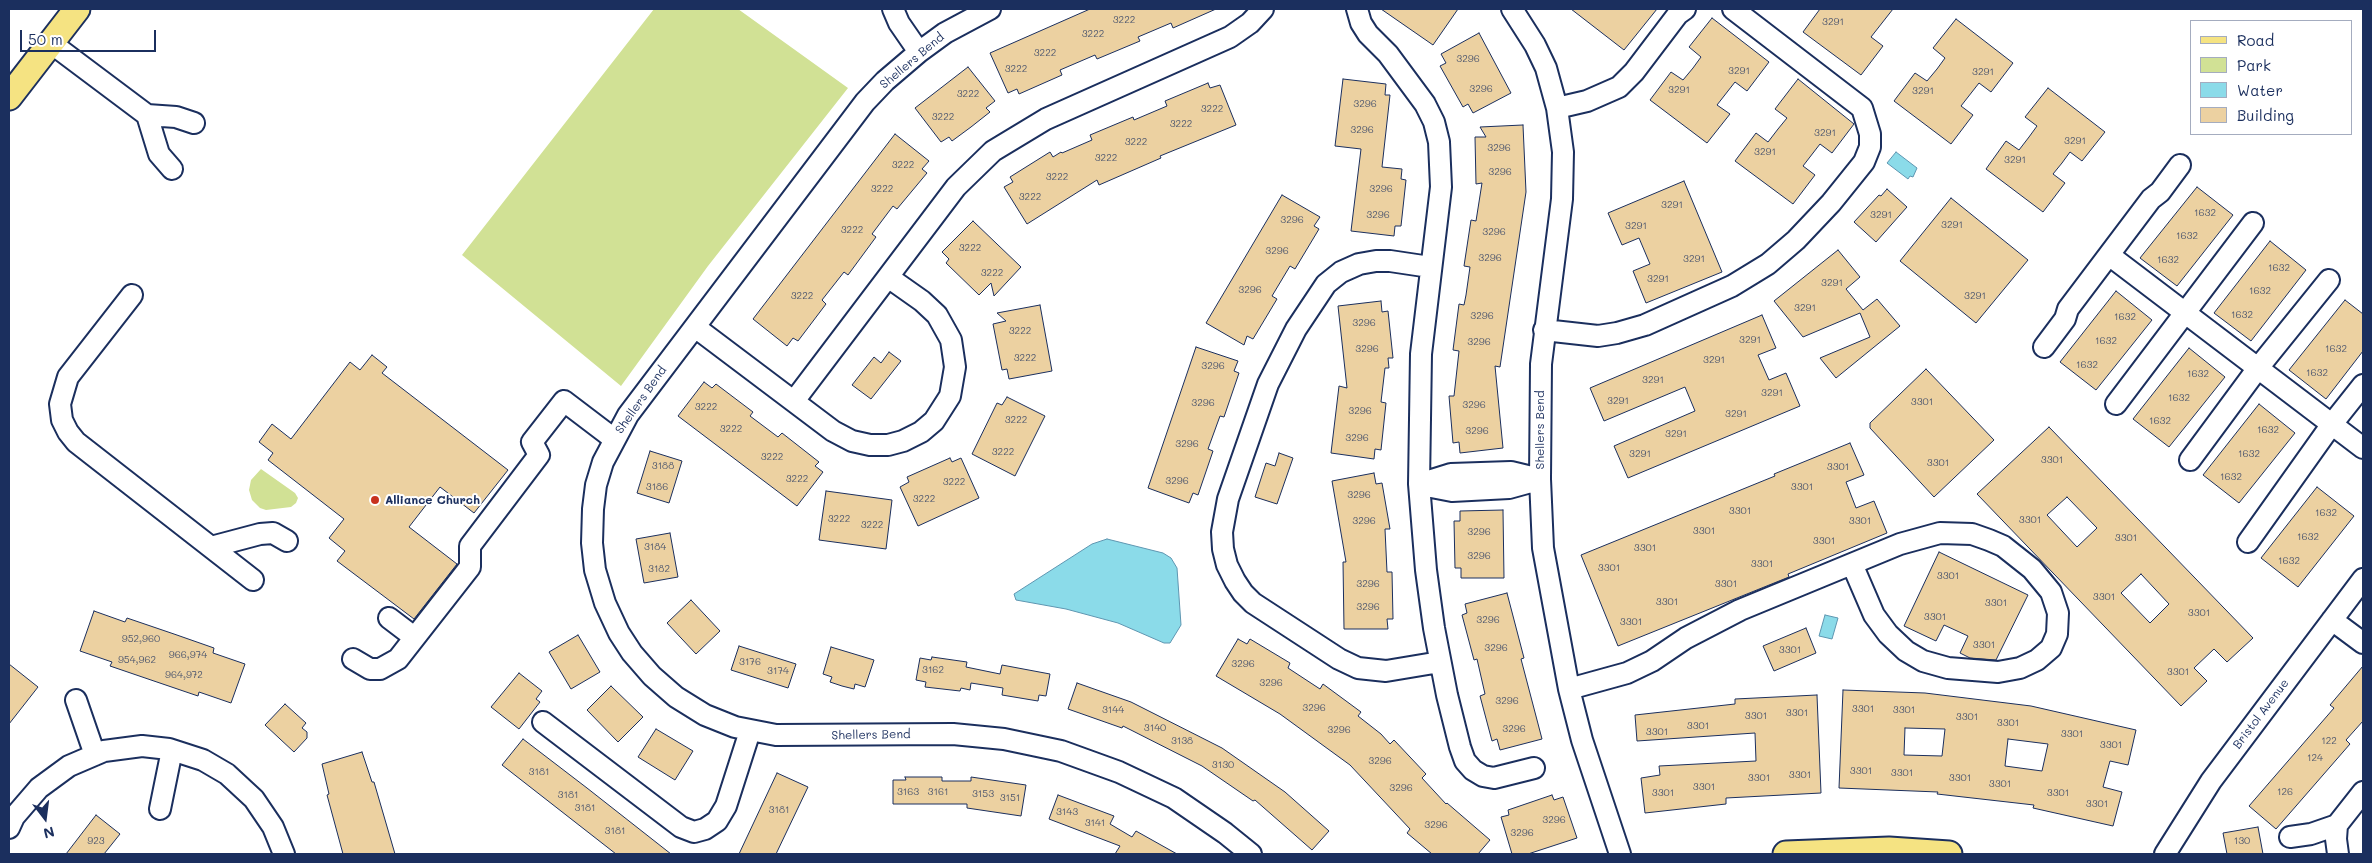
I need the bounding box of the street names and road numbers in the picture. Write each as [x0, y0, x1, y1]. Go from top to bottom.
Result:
street label: Shellers Bend [877, 30, 947, 92]
street label: Shellers Bend [612, 363, 670, 437]
street label: Shellers Bend [1533, 390, 1547, 470]
street label: Bristol Avenue [2230, 676, 2292, 752]
street label: Shellers Bend [831, 727, 911, 743]

